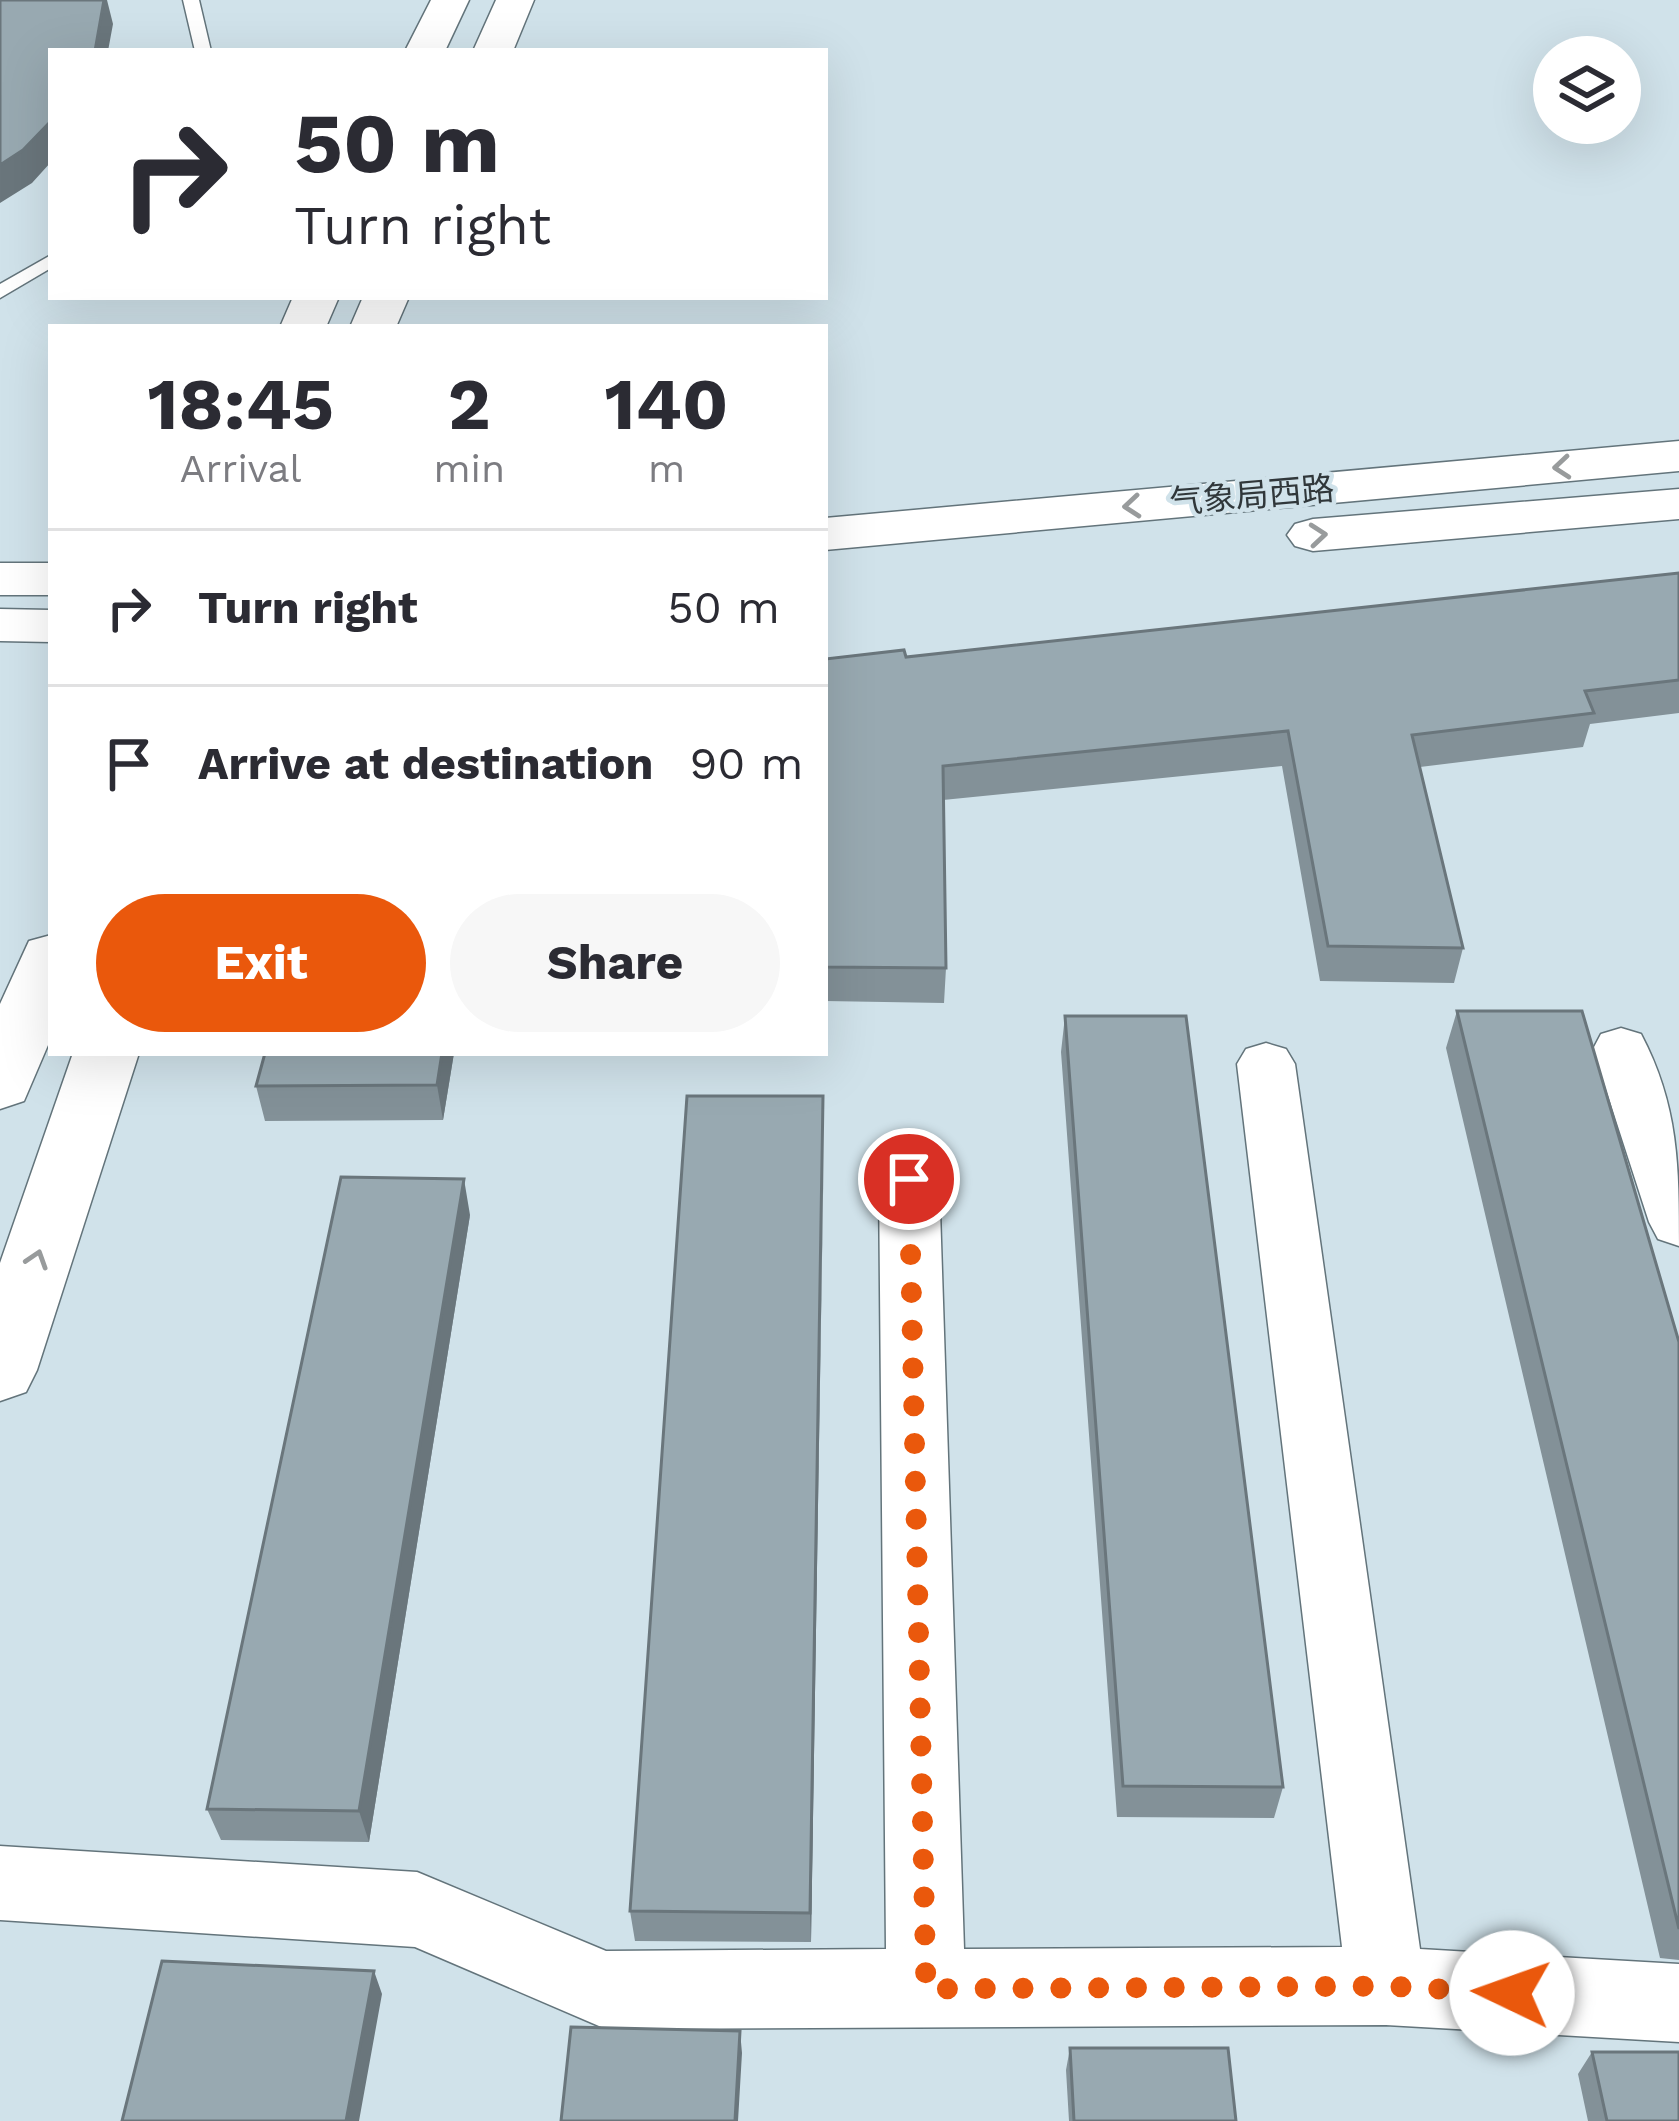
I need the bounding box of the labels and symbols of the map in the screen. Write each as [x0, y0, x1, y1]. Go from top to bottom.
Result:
one-way arrow [1553, 454, 1572, 479]
street label: 气象局西路 [1168, 468, 1336, 522]
one-way arrow [1122, 493, 1141, 518]
one-way arrow [1309, 523, 1328, 548]
pin [858, 1128, 960, 1230]
one-way arrow [23, 1250, 47, 1271]
position arrow [1449, 1930, 1575, 2056]

